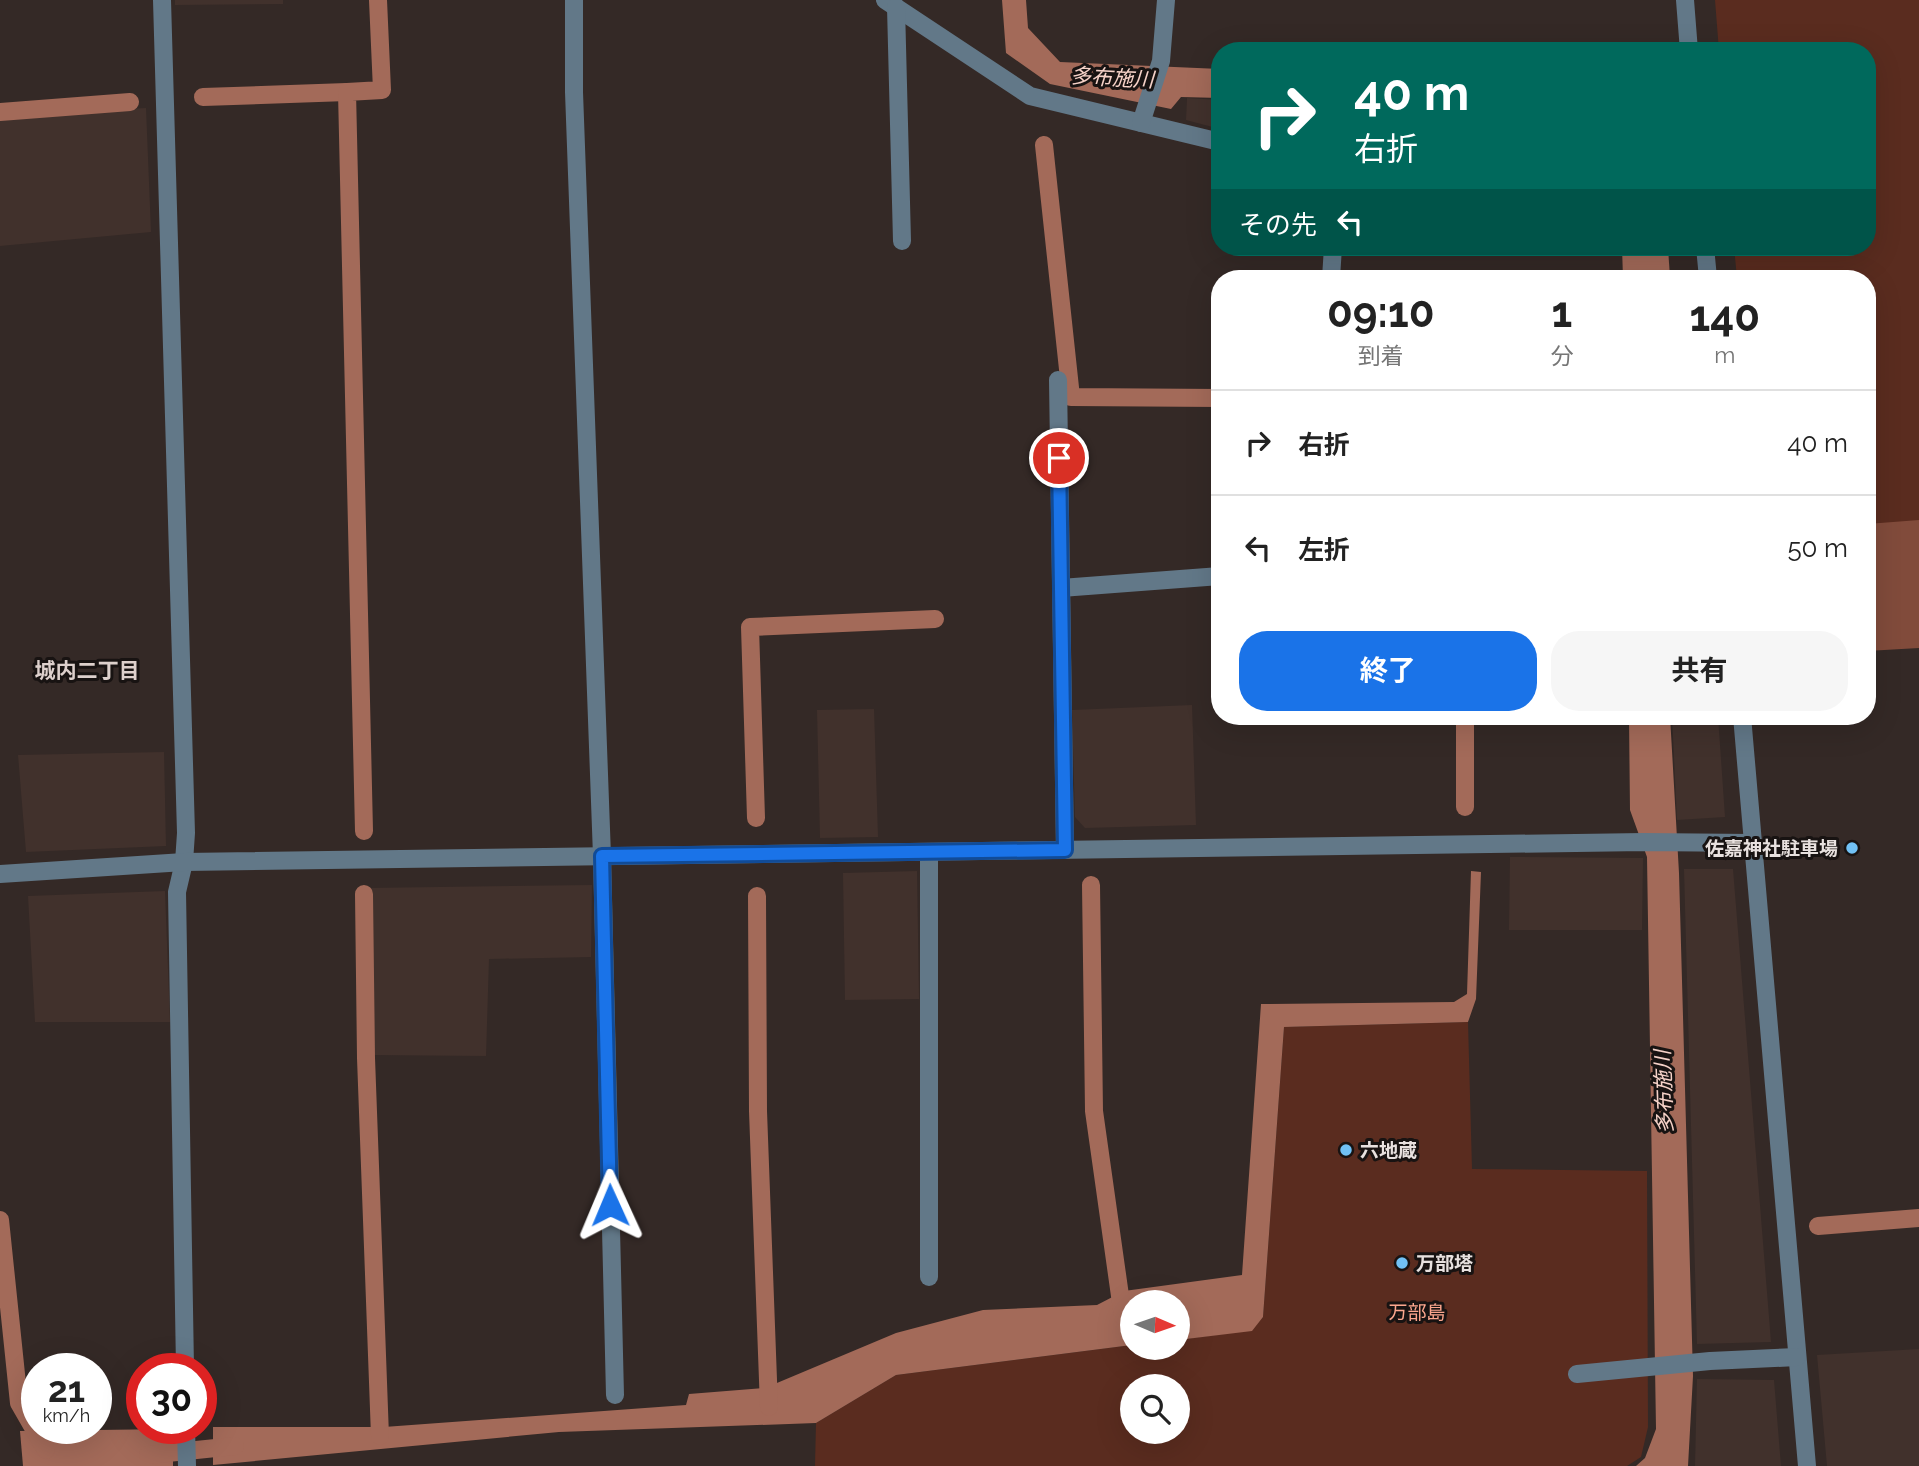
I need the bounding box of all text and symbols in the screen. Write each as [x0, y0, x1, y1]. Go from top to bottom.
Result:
water label: 多布施川 [1069, 63, 1157, 92]
text: 40 m [1354, 64, 1469, 121]
icon: right [1239, 70, 1330, 161]
text: 右折 [1354, 130, 1418, 167]
icon: left [1331, 203, 1369, 241]
text: その先 [1239, 210, 1317, 240]
text: 09:10 [1327, 288, 1434, 337]
text: 1 [1552, 288, 1572, 337]
text: 140 [1689, 292, 1760, 341]
text: m [1714, 341, 1735, 368]
text: 到着 [1358, 342, 1404, 369]
text: 分 [1550, 342, 1573, 369]
icon: right [1239, 424, 1277, 462]
pin [1029, 428, 1089, 488]
text: 40 m [1787, 428, 1848, 458]
text: 右折 [1298, 430, 1350, 460]
icon: arrive [1040, 439, 1078, 477]
icon: left [1239, 529, 1277, 567]
text: 50 m [1787, 533, 1848, 563]
text: 左折 [1298, 535, 1350, 565]
button: 終了 [1239, 631, 1537, 711]
button: 共有 [1551, 631, 1848, 711]
district label: 城内二丁目 [35, 658, 140, 683]
place label: 佐嘉神社駐車場 [1705, 837, 1838, 859]
marker: 佐嘉神社駐車場 [1844, 840, 1860, 856]
water label: 多布施川 [1649, 1048, 1677, 1134]
place label: 六地蔵 [1360, 1139, 1417, 1161]
marker: 六地蔵 [1338, 1142, 1354, 1158]
position arrow [573, 1168, 647, 1242]
place label: 万部塔 [1416, 1252, 1473, 1274]
marker: 万部塔 [1394, 1255, 1410, 1271]
north arrow [1120, 1290, 1190, 1360]
map controls [1120, 1290, 1190, 1444]
park label: 万部島 [1388, 1301, 1446, 1323]
speed limit sign: 30 [126, 1353, 217, 1444]
text: 21 [48, 1369, 85, 1410]
button: search [1120, 1374, 1190, 1444]
text: km/h [43, 1405, 90, 1426]

